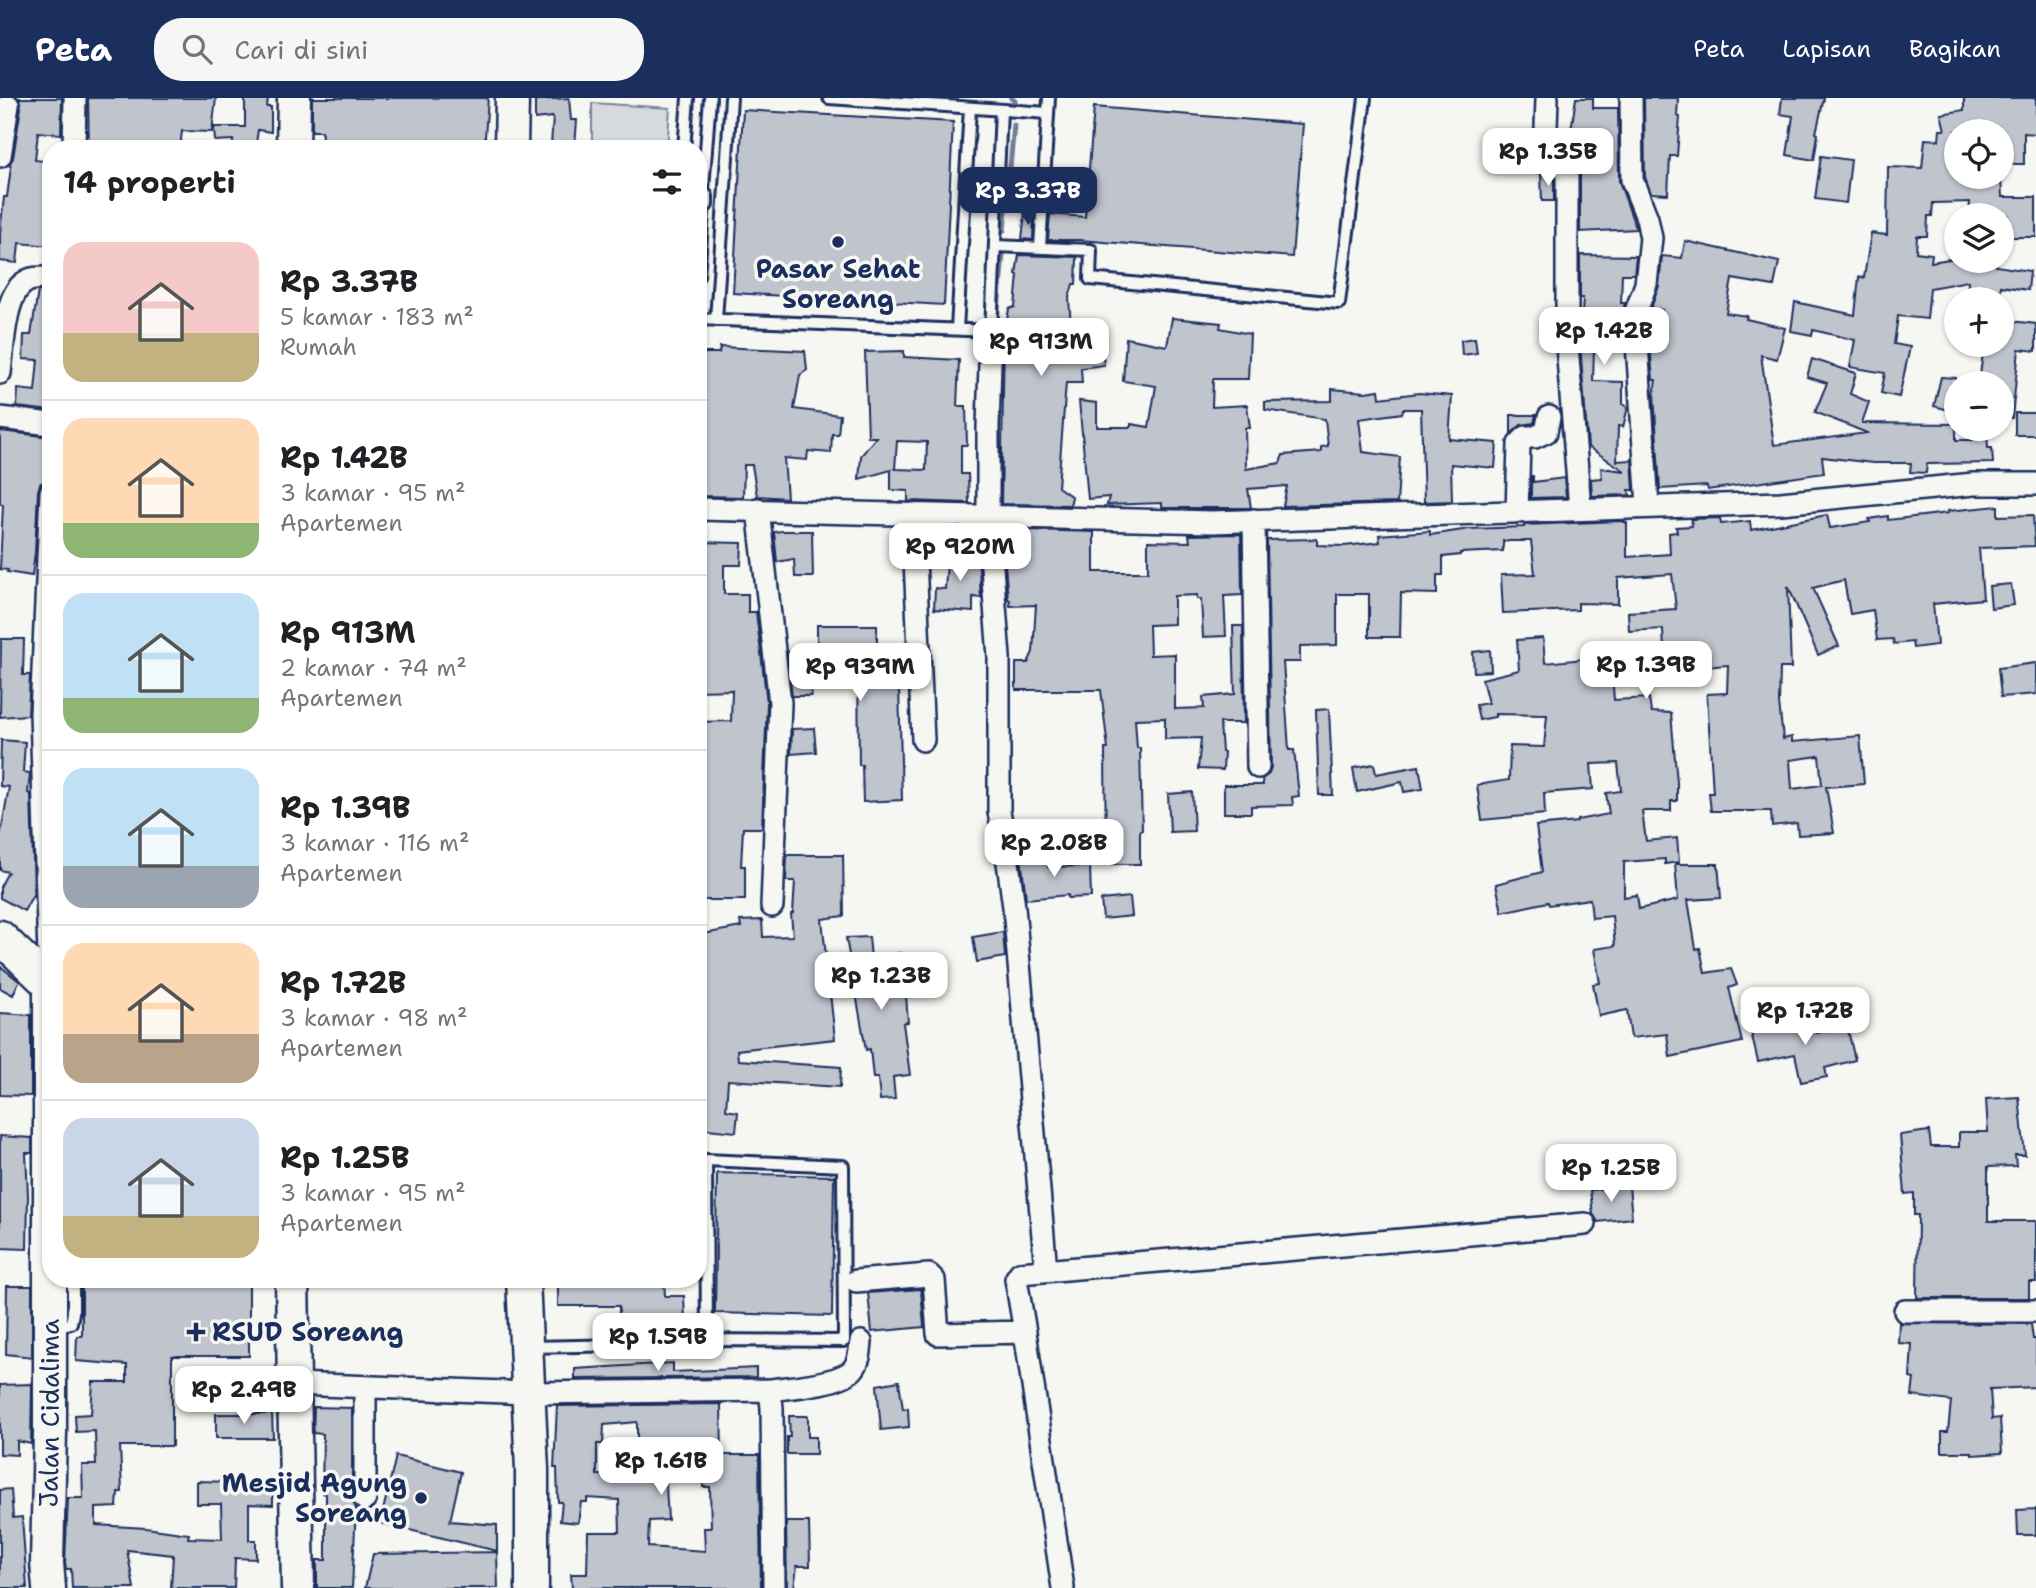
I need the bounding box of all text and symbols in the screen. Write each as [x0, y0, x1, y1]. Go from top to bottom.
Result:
search box [154, 18, 644, 81]
text: Peta [35, 27, 112, 72]
icon: search [178, 30, 216, 68]
text: Cari di sini [234, 32, 368, 67]
text: Peta [1693, 33, 1744, 65]
text: Lapisan [1782, 33, 1871, 65]
text: Bagikan [1909, 33, 2001, 65]
map controls [1944, 119, 2014, 441]
button: locate [1944, 119, 2014, 189]
pin: Rp 1.35B [1476, 129, 1620, 188]
text: Rp 1.35B [1498, 136, 1598, 166]
text: 14 properti [63, 162, 236, 203]
icon: filters [648, 163, 686, 201]
pin: Rp 3.37B [956, 167, 1100, 227]
text: Rp 3.37B [975, 175, 1081, 205]
button: layers [1944, 203, 2014, 273]
marker: Pasar Sehat Soreang [830, 234, 846, 250]
place label: Pasar Sehat Soreang [756, 251, 920, 316]
text: Rp 3.37B [280, 261, 418, 302]
icon: home [119, 270, 203, 354]
button: + [1944, 287, 2014, 357]
text: 5 kamar · 183 m² [280, 302, 474, 332]
pin: Rp 1.42B [1532, 308, 1676, 367]
text: Rp 1.42B [1555, 315, 1653, 345]
pin: Rp 913M [976, 318, 1106, 378]
text: Rp 913M [989, 326, 1093, 356]
text: Rumah [280, 332, 357, 362]
button: − [1944, 371, 2014, 441]
text: Rp 1.42B [280, 437, 408, 478]
icon: home [119, 446, 203, 530]
text: 3 kamar · 95 m² [280, 478, 466, 508]
text: Apartemen [280, 508, 403, 538]
pin: Rp 920M [895, 524, 1025, 583]
text: Rp 920M [905, 531, 1015, 561]
text: Rp 913M [280, 612, 416, 653]
icon: home [119, 621, 203, 705]
pin: Rp 1.39B [1574, 642, 1718, 701]
pin: Rp 939M [795, 644, 925, 703]
text: Rp 1.39B [1596, 649, 1696, 679]
text: Rp 939M [805, 651, 915, 681]
text: 2 kamar · 74 m² [280, 653, 467, 683]
text: Apartemen [280, 683, 403, 713]
text: Rp 1.39B [280, 787, 411, 828]
icon: home [119, 796, 203, 880]
pin: Rp 2.08B [982, 820, 1126, 879]
text: Rp 2.08B [1001, 827, 1107, 857]
text: 3 kamar · 116 m² [280, 828, 470, 858]
text: Apartemen [280, 858, 403, 888]
pin: Rp 1.23B [809, 953, 953, 1012]
text: Rp 1.23B [831, 960, 931, 990]
text: Rp 1.72B [280, 962, 406, 1003]
icon: home [119, 971, 203, 1055]
pin: Rp 1.72B [1733, 988, 1877, 1047]
text: Rp 1.72B [1757, 995, 1853, 1025]
text: 3 kamar · 98 m² [280, 1003, 468, 1033]
text: Apartemen [280, 1033, 403, 1063]
text: Rp 1.25B [280, 1137, 410, 1178]
pin: Rp 1.25B [1539, 1144, 1683, 1204]
icon: home [119, 1146, 203, 1230]
text: Rp 1.25B [1561, 1152, 1661, 1182]
text: 3 kamar · 95 m² [280, 1178, 466, 1208]
text: Apartemen [280, 1208, 403, 1238]
place label: RSUD Soreang [212, 1314, 404, 1349]
pin: Rp 1.59B [586, 1314, 730, 1373]
street label: Jalan Cidalima [30, 1319, 67, 1508]
text: Rp 1.59B [609, 1321, 707, 1351]
marker: RSUD Soreang [186, 1322, 206, 1342]
pin: Rp 2.49B [172, 1366, 316, 1426]
text: Rp 2.49B [191, 1374, 297, 1404]
pin: Rp 1.61B [589, 1438, 733, 1497]
text: Rp 1.61B [614, 1445, 708, 1475]
place label: Mesjid Agung Soreang [222, 1465, 407, 1530]
marker: Mesjid Agung Soreang [413, 1490, 429, 1506]

